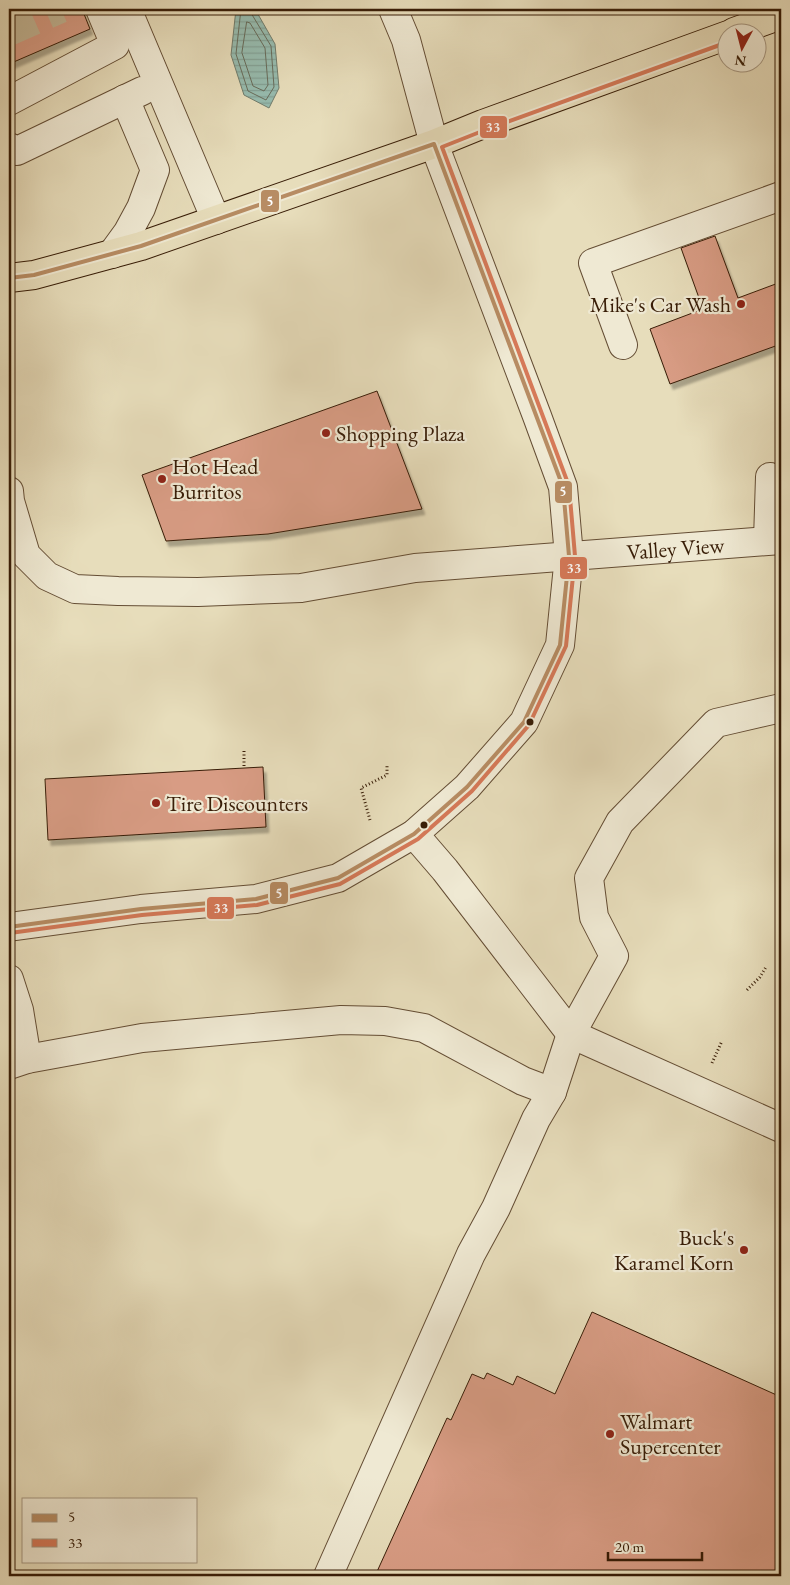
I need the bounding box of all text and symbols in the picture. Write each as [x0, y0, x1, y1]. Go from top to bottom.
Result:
north arrow [718, 22, 768, 72]
text: N [733, 51, 747, 71]
line badge: 33 [479, 115, 508, 139]
text: 33 [486, 118, 500, 136]
line badge: 5 [260, 189, 280, 213]
text: 5 [266, 192, 274, 210]
place label: Mike's Car Wash [590, 290, 731, 319]
marker: Mike's Car Wash [735, 298, 747, 310]
place label: Shopping Plaza [336, 419, 465, 448]
marker: Shopping Plaza [320, 427, 332, 439]
place label: Hot Head Burritos [172, 452, 259, 506]
marker: Hot Head Burritos [156, 473, 168, 485]
line badge: 5 [554, 480, 573, 504]
text: 5 [559, 482, 567, 500]
street label: Valley View [626, 530, 726, 567]
line badge: 33 [559, 556, 588, 580]
text: 33 [567, 559, 581, 577]
unlabelled marker [525, 717, 535, 727]
place label: Tire Discounters [166, 789, 308, 818]
marker: Tire Discounters [150, 797, 162, 809]
unlabelled marker [419, 820, 429, 830]
line badge: 5 [269, 881, 289, 905]
text: 5 [275, 884, 283, 902]
line badge: 33 [206, 896, 235, 920]
text: 33 [214, 899, 228, 917]
place label: Buck's Karamel Korn [614, 1223, 734, 1277]
marker: Buck's Karamel Korn [738, 1244, 750, 1256]
place label: Walmart Supercenter [620, 1407, 721, 1461]
marker: Walmart Supercenter [604, 1428, 616, 1440]
legend [22, 1498, 198, 1562]
text: 5 [68, 1507, 75, 1526]
scale bar [608, 1530, 701, 1562]
text: 33 [68, 1533, 82, 1552]
text: 20 m [615, 1537, 644, 1556]

